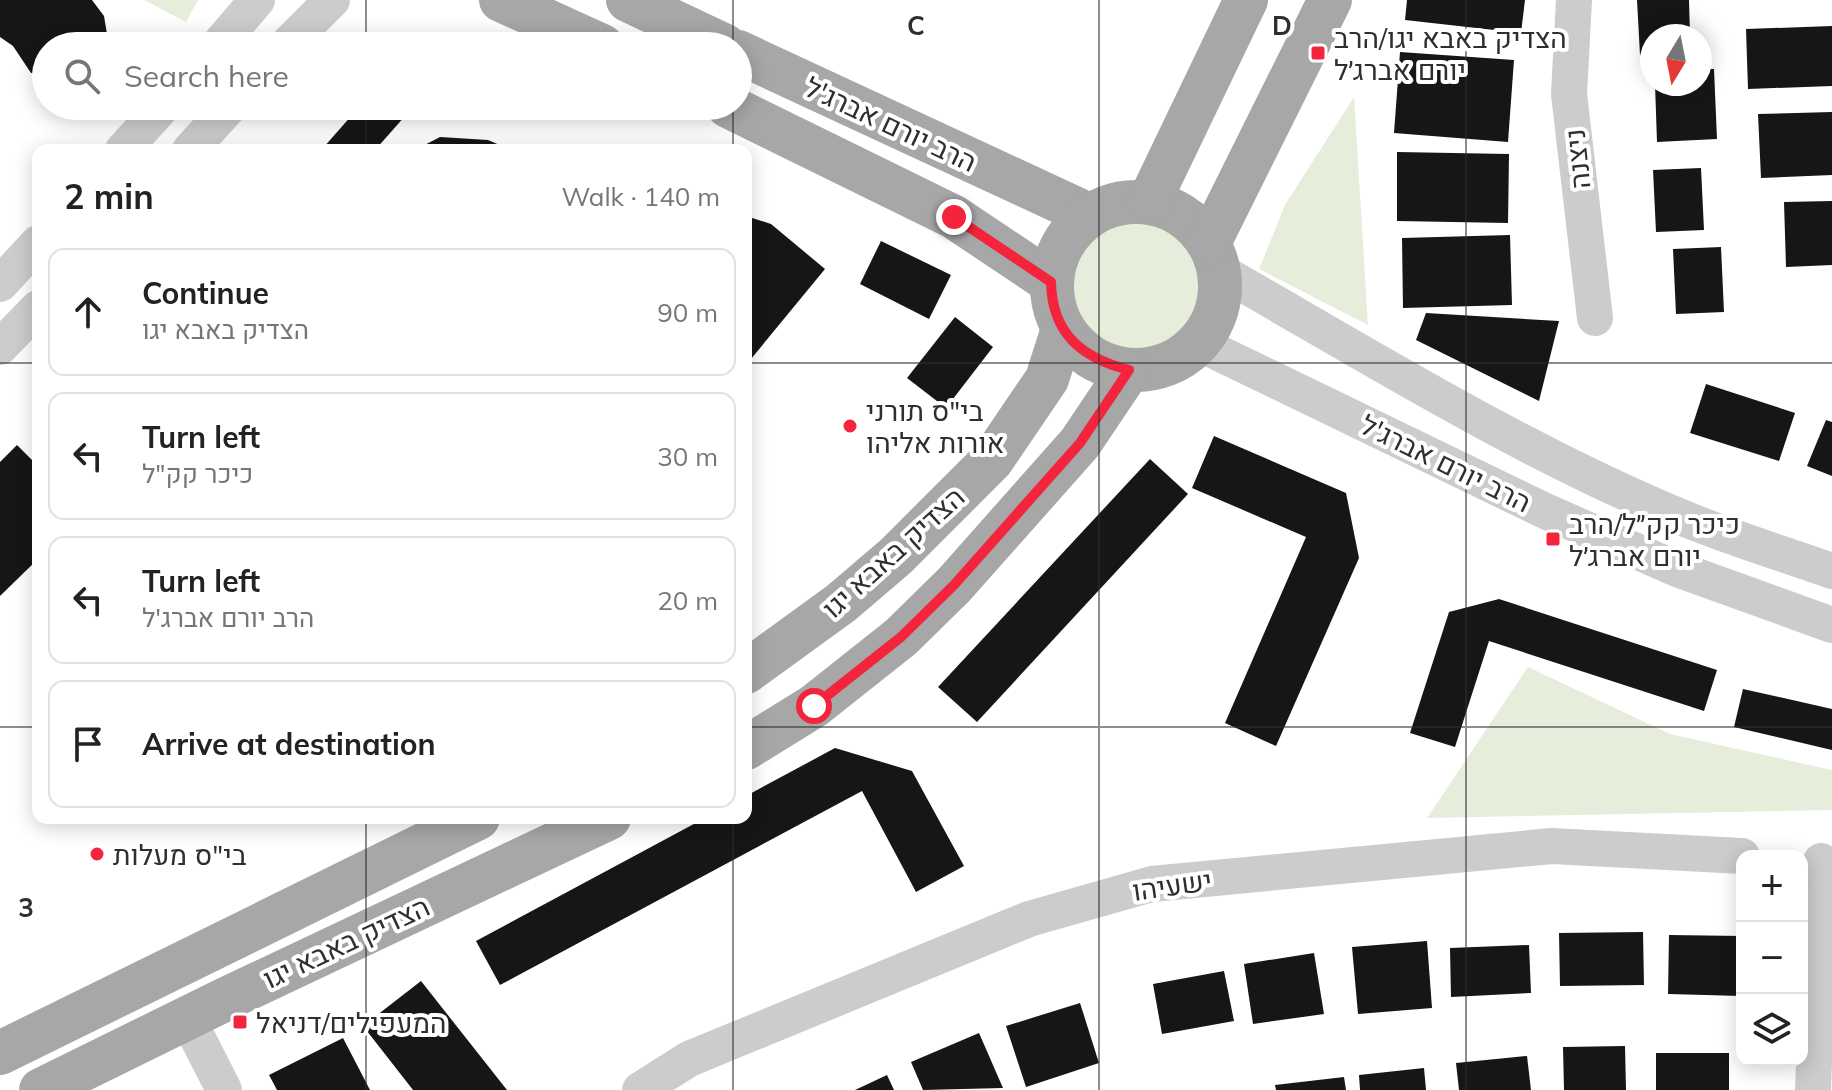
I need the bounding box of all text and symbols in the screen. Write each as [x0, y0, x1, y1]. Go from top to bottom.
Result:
text: C [907, 9, 925, 42]
text: D [1272, 9, 1292, 42]
place label: הצדיק באבא יגו/הרב יורם אברג׳ל [1334, 20, 1567, 87]
north arrow [1640, 24, 1712, 96]
search box [32, 32, 752, 120]
marker: הצדיק באבא יגו/הרב יורם אברג׳ל [1309, 44, 1327, 62]
icon: search [60, 54, 104, 98]
text: Search here [124, 57, 289, 95]
street label: הרב יורם אברג'ל [799, 69, 983, 179]
street label: ניצנה [1556, 127, 1598, 191]
text: 2 min [64, 175, 154, 218]
text: Walk · 140 m [561, 180, 720, 213]
route end [936, 199, 972, 235]
text: Continue [142, 274, 269, 312]
icon: ahead [66, 290, 110, 334]
text: 90 m [657, 296, 718, 329]
text: הצדיק באבא יגו [142, 313, 309, 346]
place label: בי"ס תורני אורות אליהו [866, 393, 1005, 460]
street label: הרב יורם אברג'ל [1355, 407, 1537, 519]
marker: בי"ס תורני אורות אליהו [841, 417, 859, 435]
text: Turn left [142, 418, 260, 456]
icon: left [66, 434, 110, 478]
text: 30 m [657, 440, 718, 473]
text: כיכר קק"ל [142, 457, 253, 490]
street label: הצדיק באבא יגו [814, 479, 972, 625]
place label: כיכר קק״ל/הרב יורם אברג׳ל [1569, 506, 1740, 573]
marker: כיכר קק״ל/הרב יורם אברג׳ל [1544, 530, 1562, 548]
text: Turn left [142, 562, 260, 600]
icon: left [66, 578, 110, 622]
text: 20 m [657, 584, 718, 617]
text: הרב יורם אברג'ל [142, 601, 314, 634]
route start [796, 688, 832, 724]
icon: arrive [66, 722, 110, 766]
text: Arrive at destination [142, 725, 436, 763]
place label: בי"ס מעלות [113, 837, 247, 872]
marker: בי"ס מעלות [88, 845, 106, 863]
map controls [1736, 850, 1808, 1066]
button: + [1736, 850, 1808, 922]
street label: ישעיהו [1130, 862, 1214, 908]
street label: הצדיק באבא יגו [257, 888, 435, 996]
text: 3 [18, 891, 34, 924]
button: − [1736, 922, 1808, 994]
button: layers [1736, 994, 1808, 1066]
place label: המעפילים/דניאל [256, 1005, 447, 1040]
marker: המעפילים/דניאל [231, 1013, 249, 1031]

